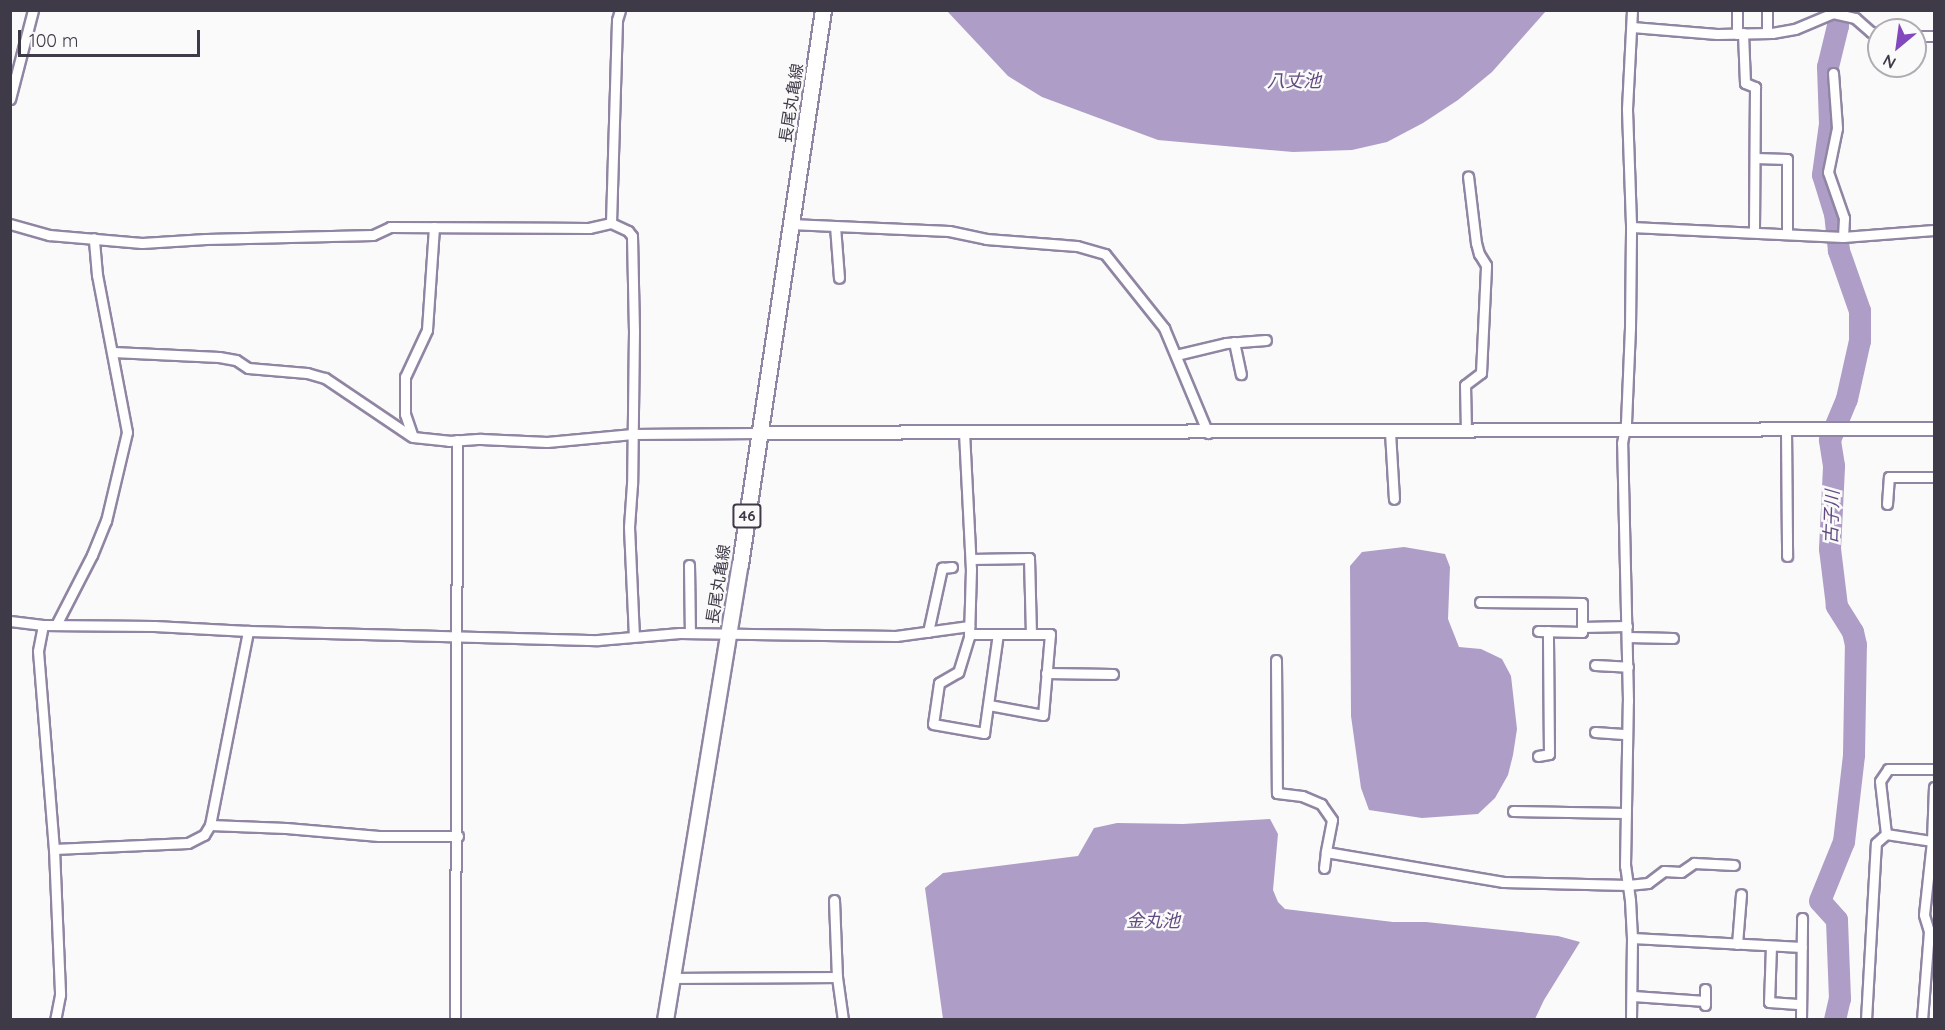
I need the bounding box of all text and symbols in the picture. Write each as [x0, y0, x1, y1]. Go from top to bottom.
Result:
scale bar [21, 18, 202, 56]
north arrow [1867, 18, 1927, 78]
text: 100 m [29, 29, 78, 52]
text: N [1879, 50, 1899, 74]
street label: 長尾丸亀線 [775, 62, 807, 144]
water label: 八丈池 [1267, 70, 1321, 92]
water label: 古子川 [1820, 490, 1844, 544]
road number: 46 [732, 504, 762, 528]
street label: 長尾丸亀線 [702, 543, 734, 625]
water label: 金丸池 [1126, 910, 1180, 932]

